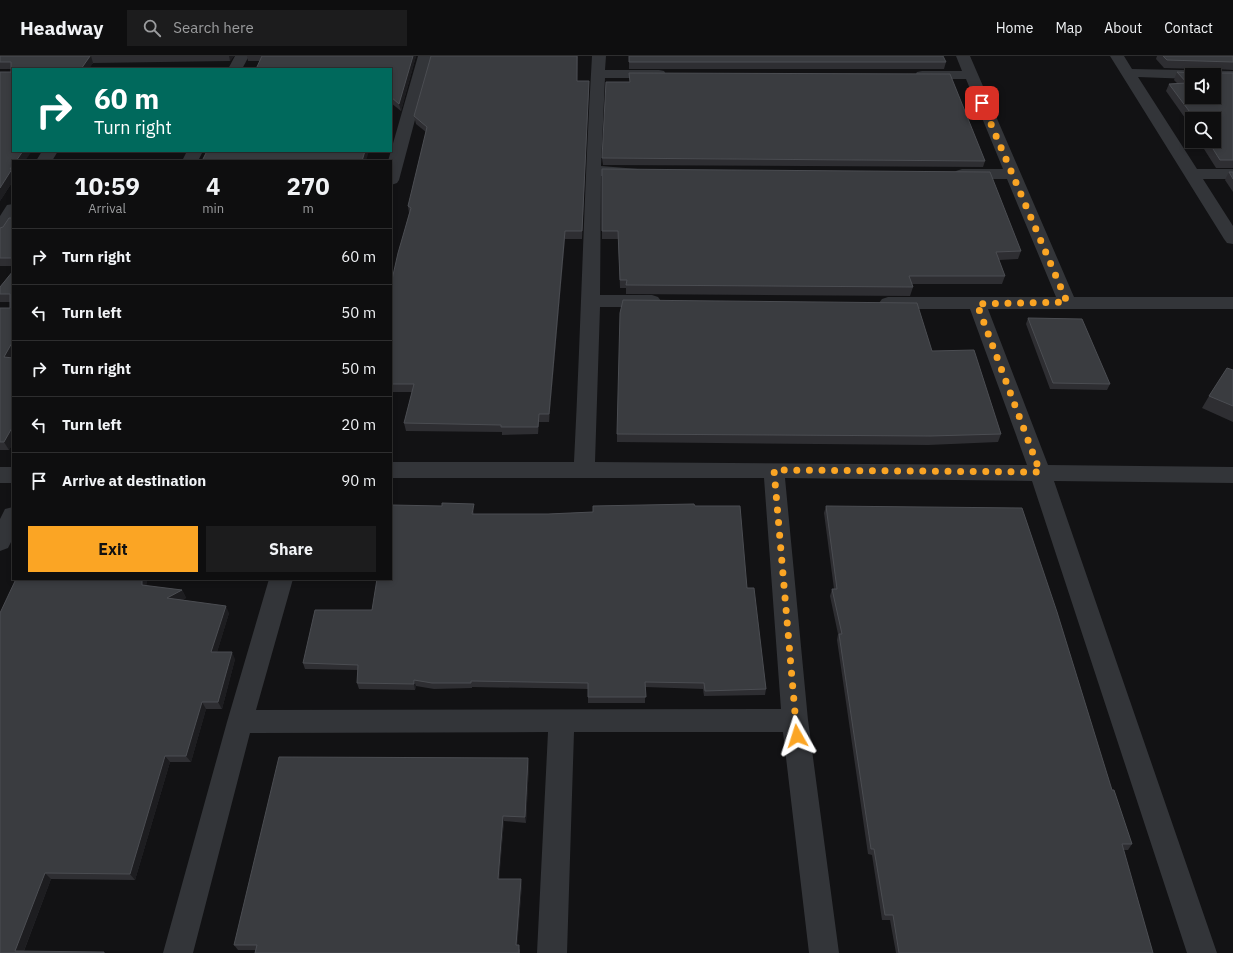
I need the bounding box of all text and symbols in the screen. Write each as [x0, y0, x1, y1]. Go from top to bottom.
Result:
search box [127, 10, 407, 46]
text: Headway [20, 16, 103, 40]
icon: search [141, 17, 163, 39]
text: Search here [173, 18, 254, 37]
text: Home [996, 19, 1033, 37]
text: Map [1055, 19, 1082, 37]
text: About [1104, 19, 1142, 37]
text: Contact [1164, 19, 1213, 37]
map controls [1185, 68, 1221, 148]
button: sound [1185, 68, 1221, 104]
text: 60 m [94, 80, 159, 117]
icon: right [28, 84, 80, 136]
pin [965, 86, 999, 120]
icon: arrive [971, 92, 993, 114]
button: search [1185, 112, 1221, 148]
text: Turn right [94, 116, 172, 139]
text: 10:59 [74, 170, 140, 202]
text: 4 [206, 170, 220, 202]
text: 270 [286, 170, 330, 202]
text: Arrival [88, 200, 126, 217]
text: min [202, 200, 224, 217]
text: m [302, 200, 314, 217]
icon: right [28, 246, 50, 268]
text: Turn right [62, 247, 131, 266]
text: 60 m [341, 247, 376, 266]
icon: left [28, 302, 50, 324]
text: Turn left [62, 303, 122, 322]
text: 50 m [341, 303, 376, 322]
icon: right [28, 358, 50, 380]
text: Turn right [62, 359, 131, 378]
text: 50 m [341, 359, 376, 378]
icon: left [28, 414, 50, 436]
text: Turn left [62, 415, 122, 434]
text: 20 m [341, 415, 376, 434]
icon: arrive [28, 470, 50, 492]
text: Arrive at destination [62, 471, 206, 490]
text: 90 m [341, 471, 376, 490]
button: Exit [28, 526, 198, 572]
button: Share [206, 526, 376, 572]
position arrow [776, 715, 818, 757]

